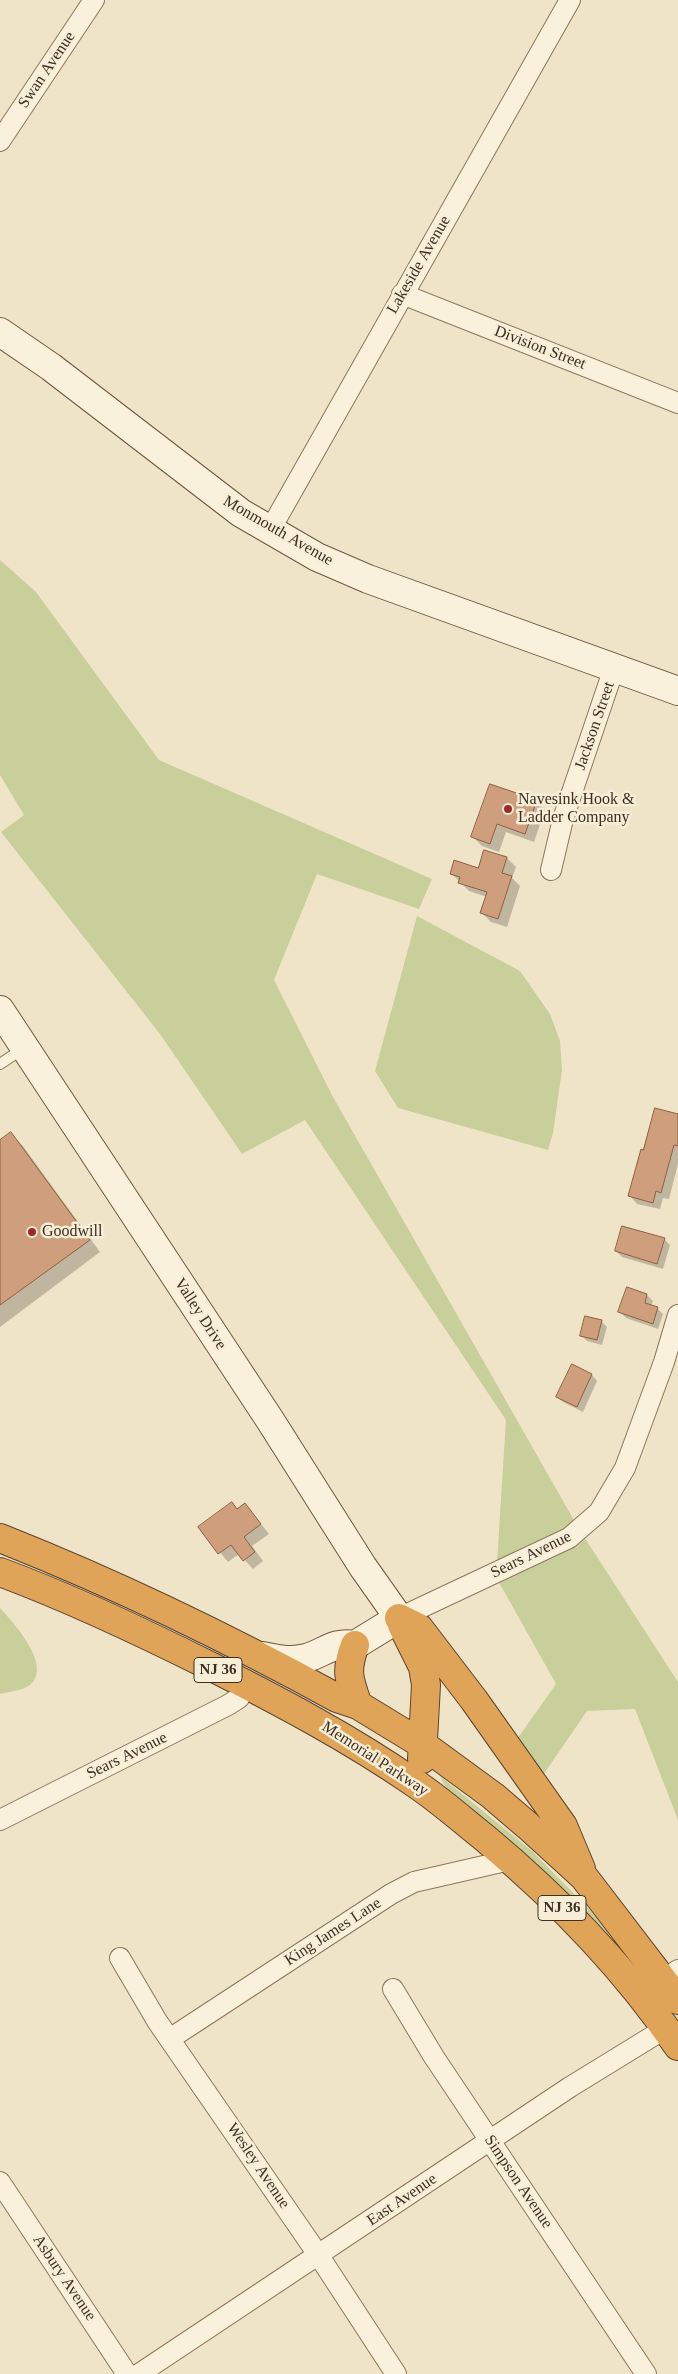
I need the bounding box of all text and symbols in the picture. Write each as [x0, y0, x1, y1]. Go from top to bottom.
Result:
street label: Swan Avenue [14, 28, 80, 112]
street label: Lakeside Avenue [383, 212, 455, 318]
street label: Division Street [492, 322, 588, 374]
street label: Monmouth Avenue [220, 492, 336, 570]
street label: Jackson Street [571, 679, 619, 773]
place label: Navesink Hook & Ladder Company [518, 790, 634, 828]
marker: Navesink Hook & Ladder Company [502, 803, 514, 815]
place label: Goodwill [42, 1222, 102, 1242]
marker: Goodwill [26, 1226, 38, 1238]
street label: Valley Drive [170, 1275, 230, 1353]
street label: Sears Avenue [488, 1527, 574, 1583]
road number: NJ 36 [194, 1658, 242, 1682]
street label: Memorial Parkway [318, 1717, 432, 1801]
street label: Sears Avenue [84, 1728, 170, 1784]
street label: King James Lane [281, 1894, 385, 1970]
road number: NJ 36 [538, 1896, 586, 1920]
street label: Wesley Avenue [222, 2119, 294, 2213]
street label: Simpson Avenue [480, 2132, 556, 2232]
street label: East Avenue [363, 2170, 441, 2230]
street label: Asbury Avenue [28, 2231, 100, 2325]

